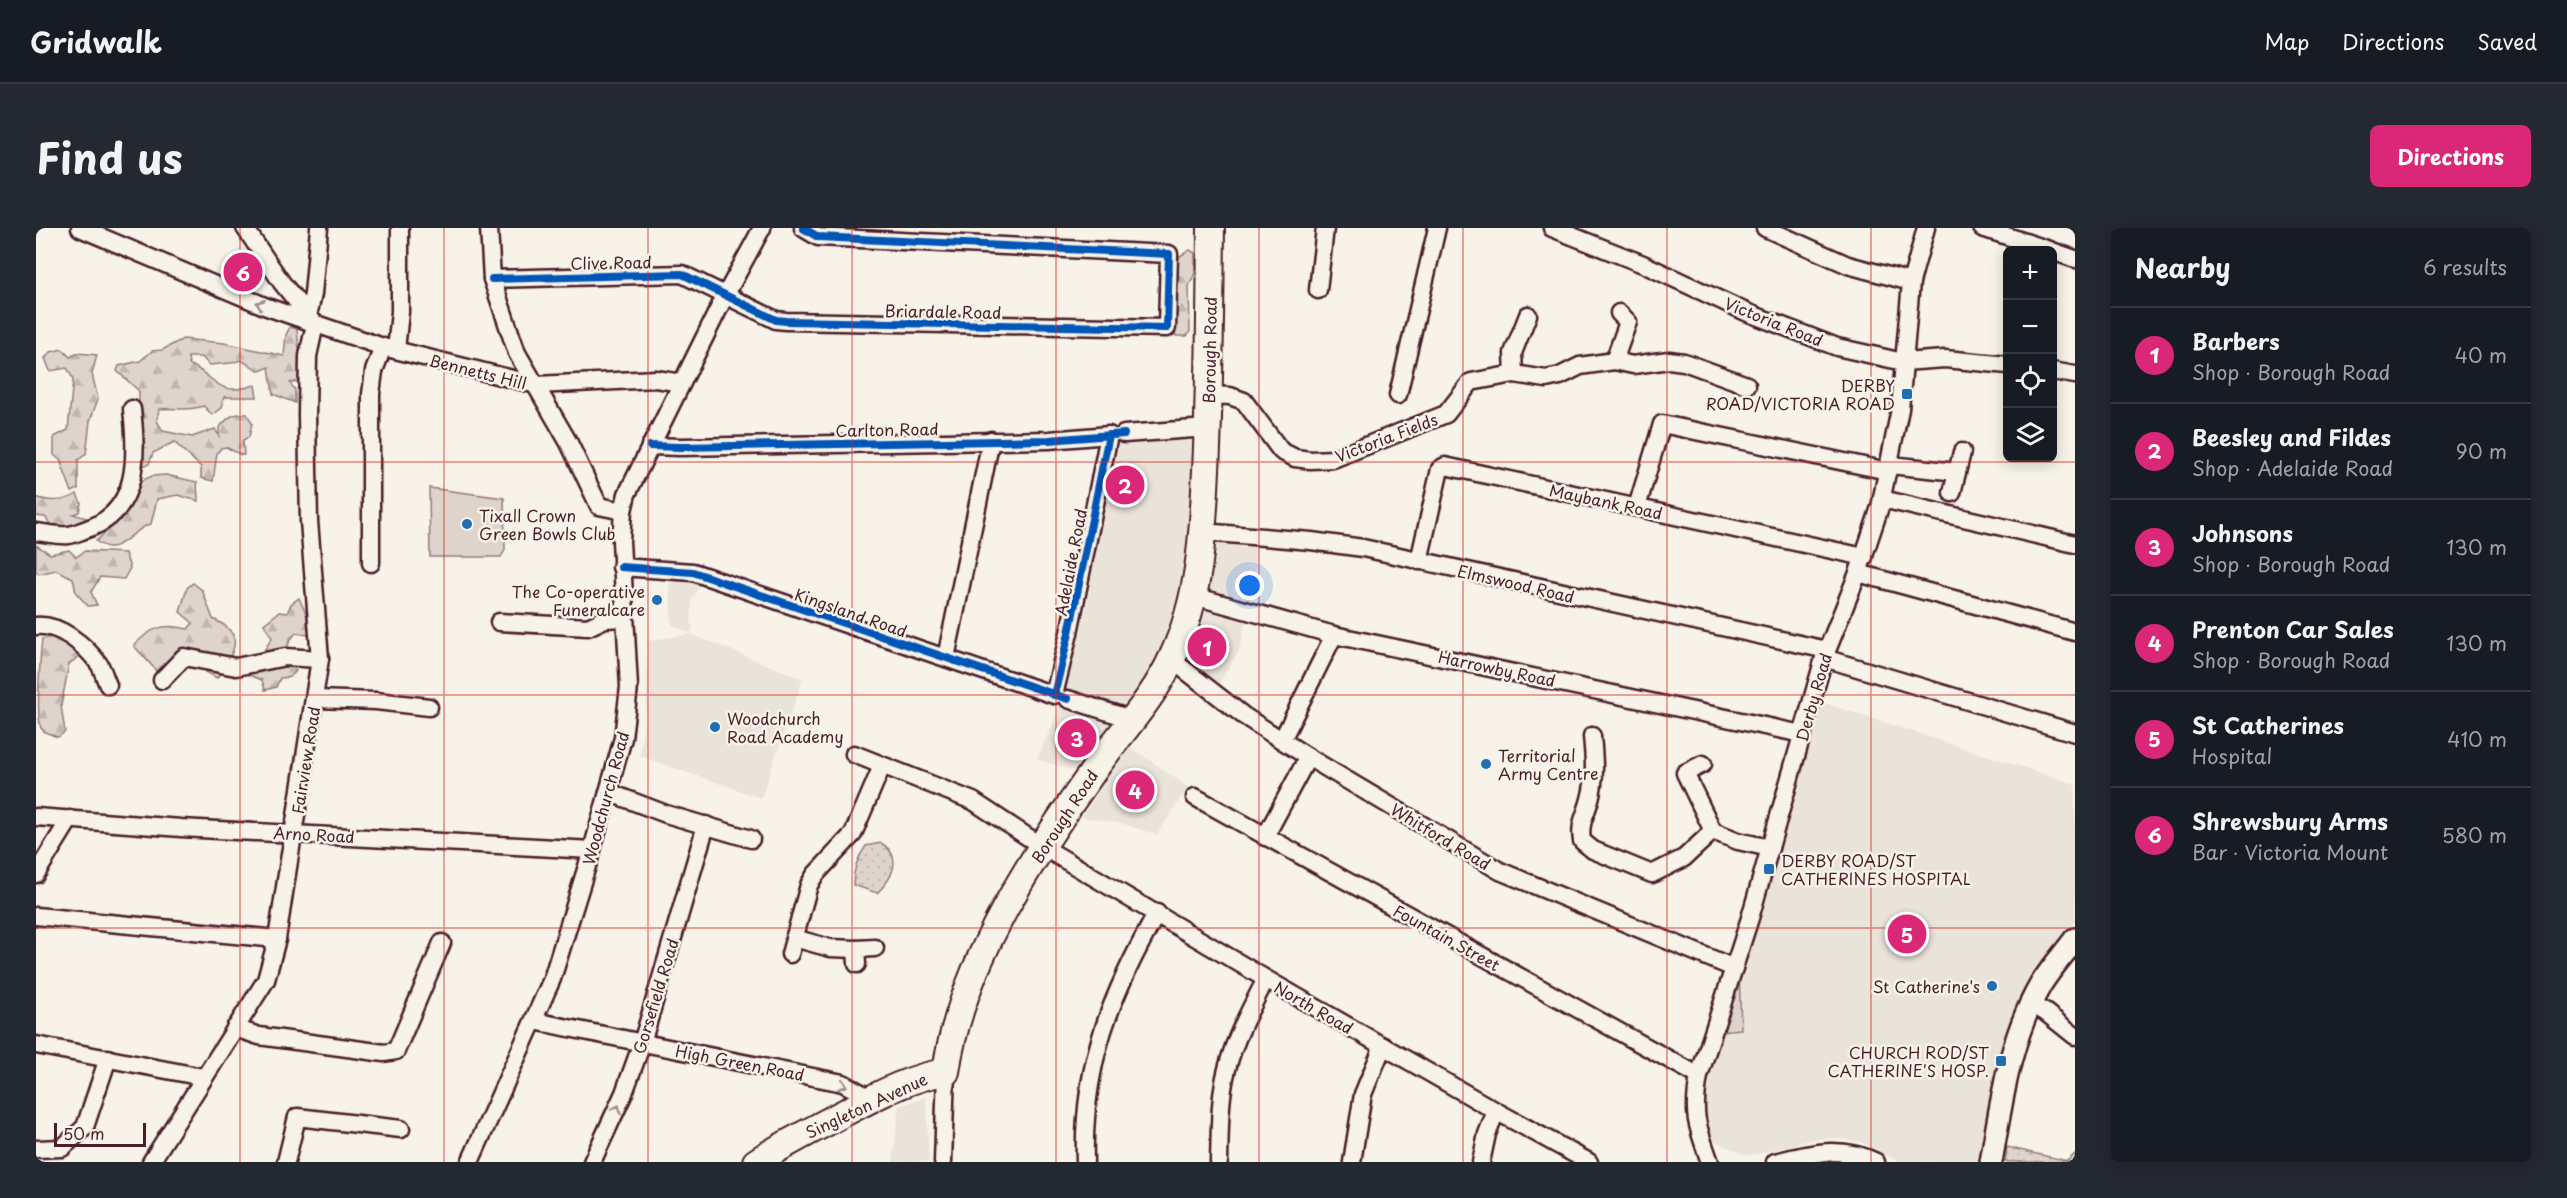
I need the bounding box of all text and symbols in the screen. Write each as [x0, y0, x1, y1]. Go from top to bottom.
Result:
text: Gridwalk [30, 20, 162, 63]
text: Map [2264, 25, 2309, 57]
text: Directions [2342, 25, 2444, 57]
text: Saved [2477, 25, 2537, 57]
text: Find us [36, 125, 183, 188]
button: Directions [2370, 125, 2531, 187]
map controls [2003, 246, 2057, 462]
button: + [2003, 246, 2057, 300]
text: Nearby [2135, 248, 2230, 287]
street label: Clive Road [570, 249, 652, 275]
pin: 6 [224, 250, 262, 294]
text: 6 results [2423, 252, 2507, 282]
street label: Victoria Road [1721, 290, 1827, 352]
street label: Borough Road [1196, 296, 1222, 404]
street label: Briardale Road [884, 298, 1002, 324]
one-way arrow [256, 299, 267, 311]
button: − [2003, 300, 2057, 354]
text: Barbers [2192, 324, 2280, 357]
text: 1 [2150, 340, 2159, 370]
text: 40 m [2455, 340, 2507, 370]
street label: Bennetts Hill [427, 347, 529, 395]
button: locate [2003, 354, 2057, 408]
text: Shop · Borough Road [2192, 357, 2391, 387]
place label: DERBY ROAD/VICTORIA ROAD [1706, 373, 1895, 415]
marker: DERBY ROAD/VICTORIA ROAD [1900, 387, 1914, 401]
street label: Victoria Fields [1331, 406, 1441, 468]
button: layers [2003, 408, 2057, 462]
street label: Carlton Road [835, 416, 939, 442]
text: Beesley and Fildes [2192, 420, 2391, 453]
text: 2 [2147, 436, 2162, 466]
text: 90 m [2456, 436, 2507, 466]
text: Shop · Adelaide Road [2192, 453, 2393, 483]
pin: 2 [1106, 462, 1144, 508]
street label: Maybank Road [1547, 477, 1665, 525]
place label: Tixall Crown Green Bowls Club [479, 503, 615, 545]
street label: Adelaide Road [1048, 506, 1092, 618]
text: Johnsons [2192, 516, 2293, 549]
marker: Tixall Crown Green Bowls Club [460, 517, 474, 531]
text: 3 [2148, 532, 2161, 562]
text: 130 m [2447, 532, 2507, 562]
text: Shop · Borough Road [2192, 549, 2391, 579]
street label: Elmswood Road [1455, 558, 1577, 608]
your location [1235, 571, 1264, 600]
place label: The Co-operative Funeralcare [512, 579, 645, 621]
street label: Kingsland Road [791, 582, 911, 642]
marker: The Co-operative Funeralcare [650, 593, 664, 607]
text: Prenton Car Sales [2192, 612, 2394, 645]
pin: 1 [1188, 624, 1226, 670]
text: 4 [2148, 628, 2161, 658]
text: 130 m [2447, 628, 2507, 658]
street label: Harrowby Road [1436, 644, 1558, 692]
text: Shop · Borough Road [2192, 645, 2391, 675]
street label: Derby Road [1789, 650, 1837, 744]
street label: Fairview Road [285, 704, 325, 816]
place label: Woodchurch Road Academy [727, 706, 844, 748]
text: St Catherines [2192, 708, 2344, 741]
pin: 3 [1058, 716, 1096, 760]
marker: Woodchurch Road Academy [708, 720, 722, 734]
text: 5 [2148, 724, 2161, 754]
text: 410 m [2447, 724, 2507, 754]
street label: Woodchurch Road [576, 729, 634, 867]
text: Hospital [2192, 741, 2272, 771]
place label: Territorial Army Centre [1498, 743, 1599, 785]
marker: Territorial Army Centre [1479, 757, 1493, 771]
street label: Borough Road [1025, 765, 1103, 867]
pin: 4 [1116, 768, 1154, 812]
street label: Whitford Road [1387, 797, 1495, 875]
text: Shrewsbury Arms [2192, 804, 2388, 837]
street label: Arno Road [273, 820, 355, 848]
text: 6 [2147, 820, 2162, 850]
text: 580 m [2442, 820, 2507, 850]
text: Bar · Victoria Mount [2192, 837, 2388, 867]
place label: DERBY ROAD/ST CATHERINES HOSPITAL [1781, 848, 1971, 890]
marker: DERBY ROAD/ST CATHERINES HOSPITAL [1762, 862, 1776, 876]
street label: Fountain Street [1389, 898, 1505, 976]
pin: 5 [1888, 912, 1926, 956]
street label: Gorsefield Road [626, 935, 684, 1057]
place label: St Catherine's [1873, 974, 1980, 998]
street label: North Road [1270, 975, 1358, 1039]
marker: St Catherine's [1985, 979, 1999, 993]
street label: High Green Road [673, 1038, 807, 1086]
place label: CHURCH ROD/ST CATHERINE'S HOSP. [1827, 1040, 1989, 1082]
marker: CHURCH ROD/ST CATHERINE'S HOSP. [1994, 1054, 2008, 1068]
street label: Singleton Avenue [801, 1066, 931, 1144]
one-way arrow [837, 1077, 848, 1090]
one-way arrow [609, 1104, 621, 1115]
scale bar [54, 1120, 146, 1148]
text: 50 m [63, 1121, 104, 1145]

